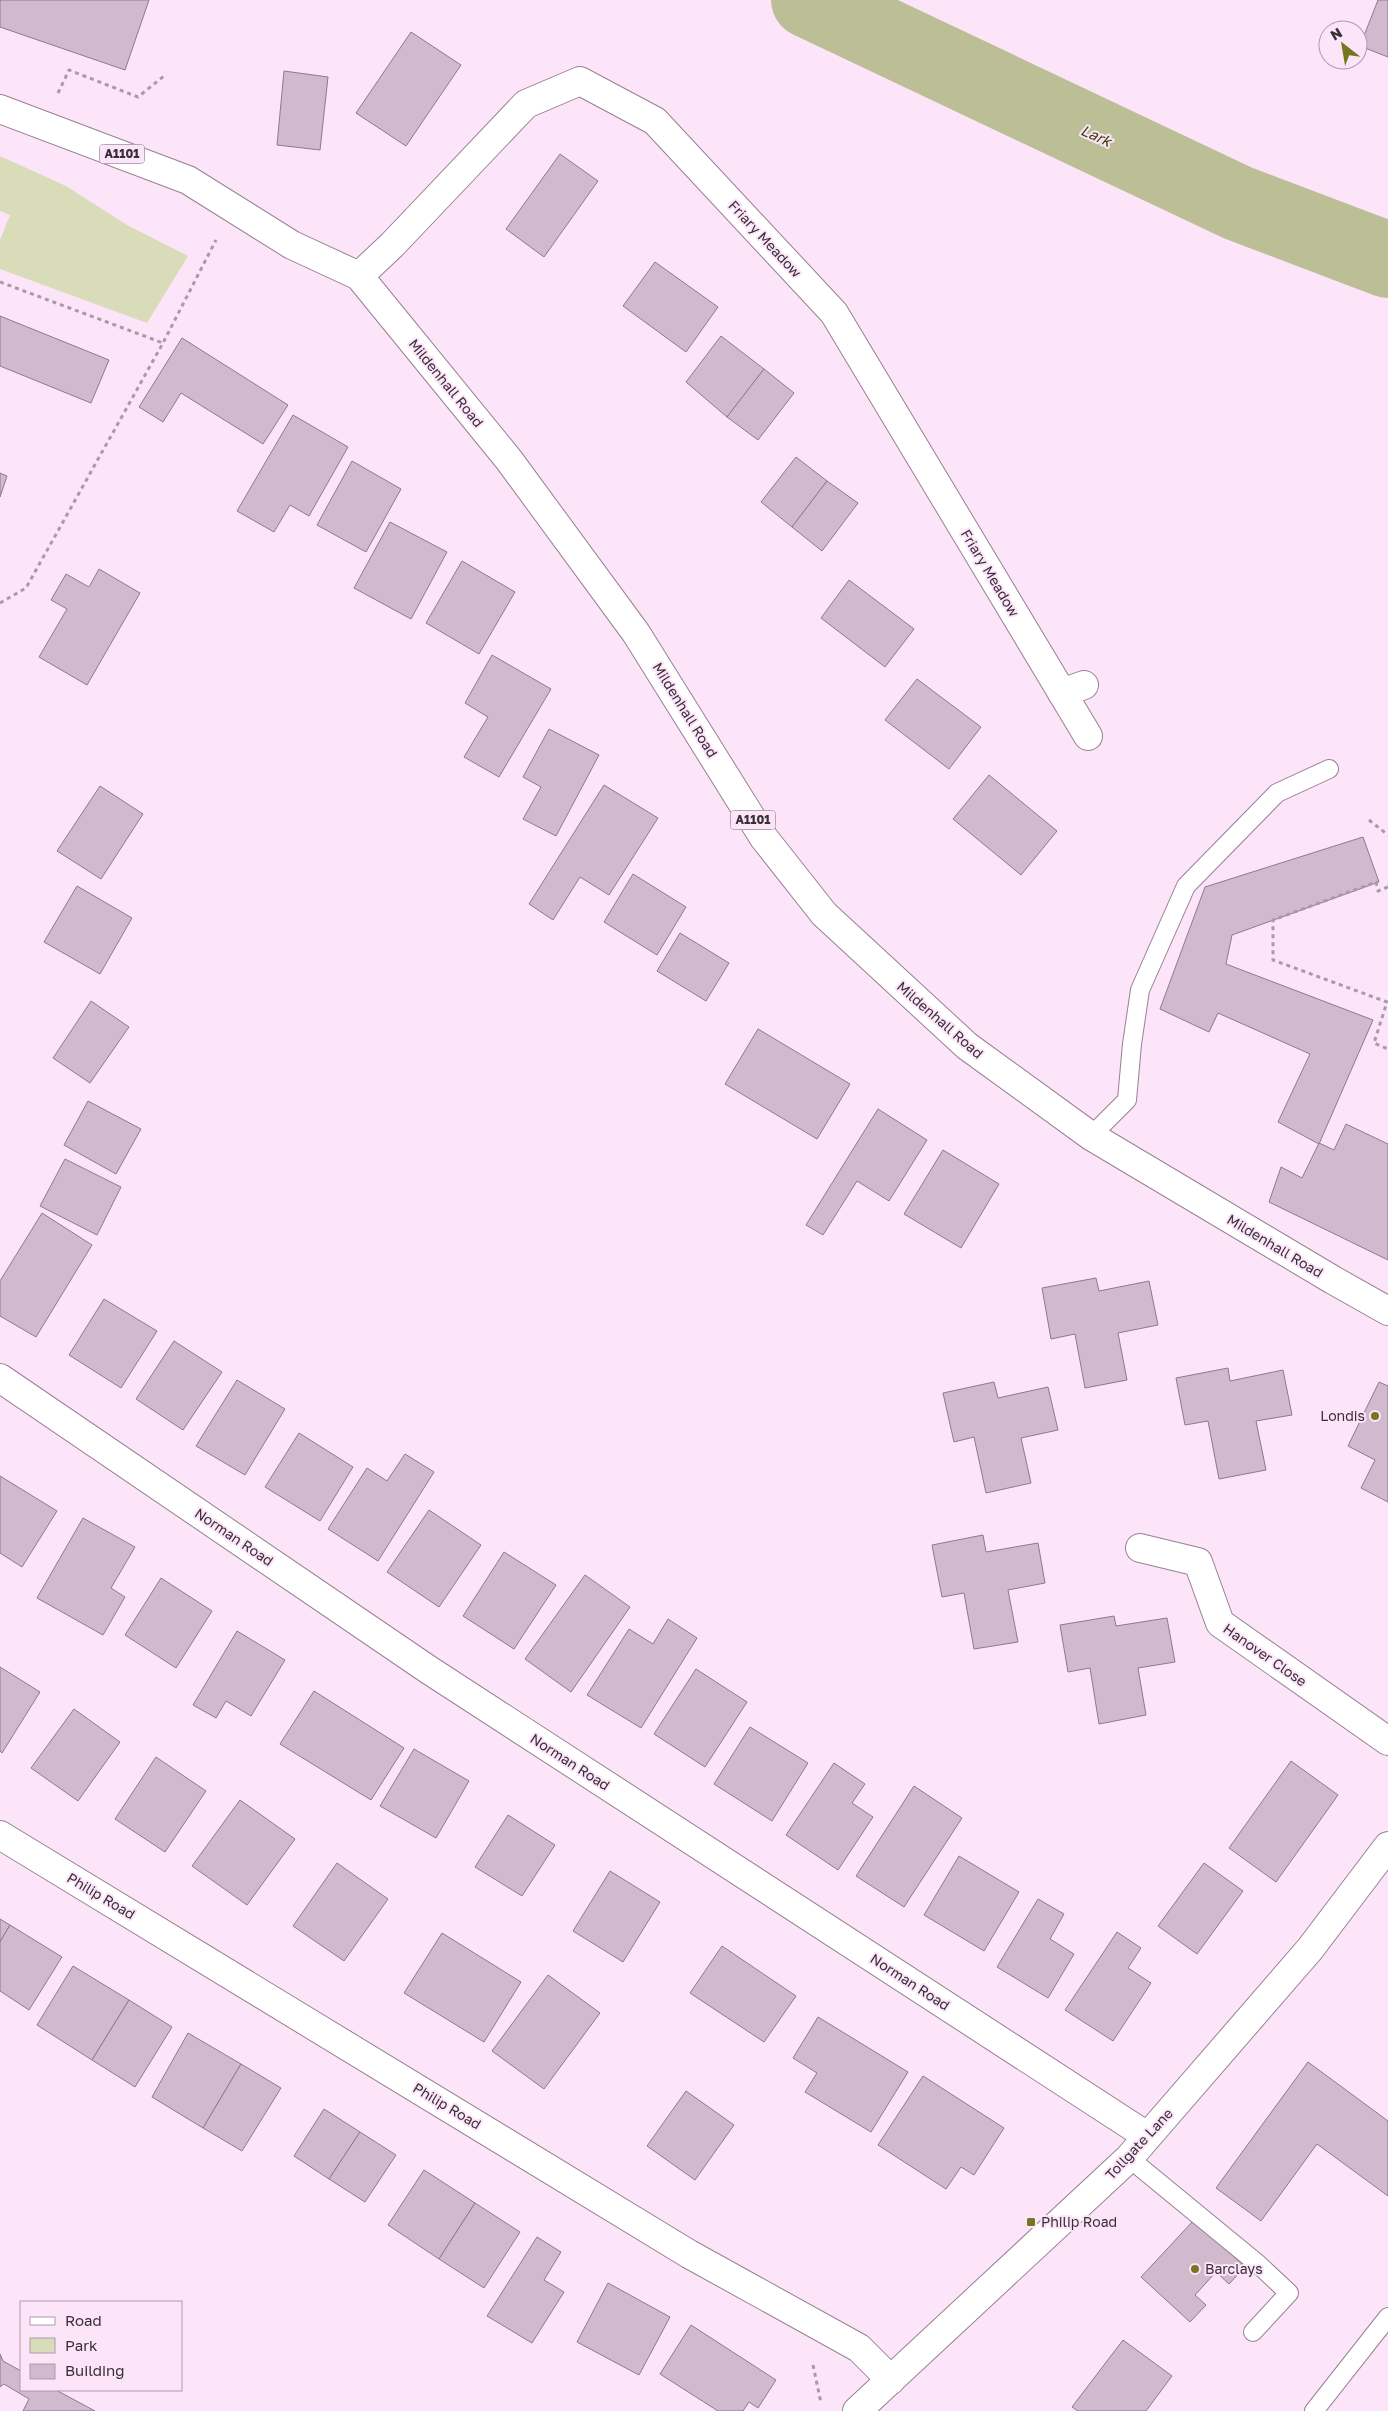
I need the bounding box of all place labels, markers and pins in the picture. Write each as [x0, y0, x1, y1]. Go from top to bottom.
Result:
place label: Londis [1320, 1407, 1365, 1424]
marker: Londis [1369, 1410, 1381, 1422]
place label: Philip Road [1041, 2213, 1117, 2230]
marker: Philip Road [1025, 2216, 1037, 2228]
place label: Barclays [1205, 2260, 1263, 2277]
marker: Barclays [1189, 2263, 1201, 2275]

